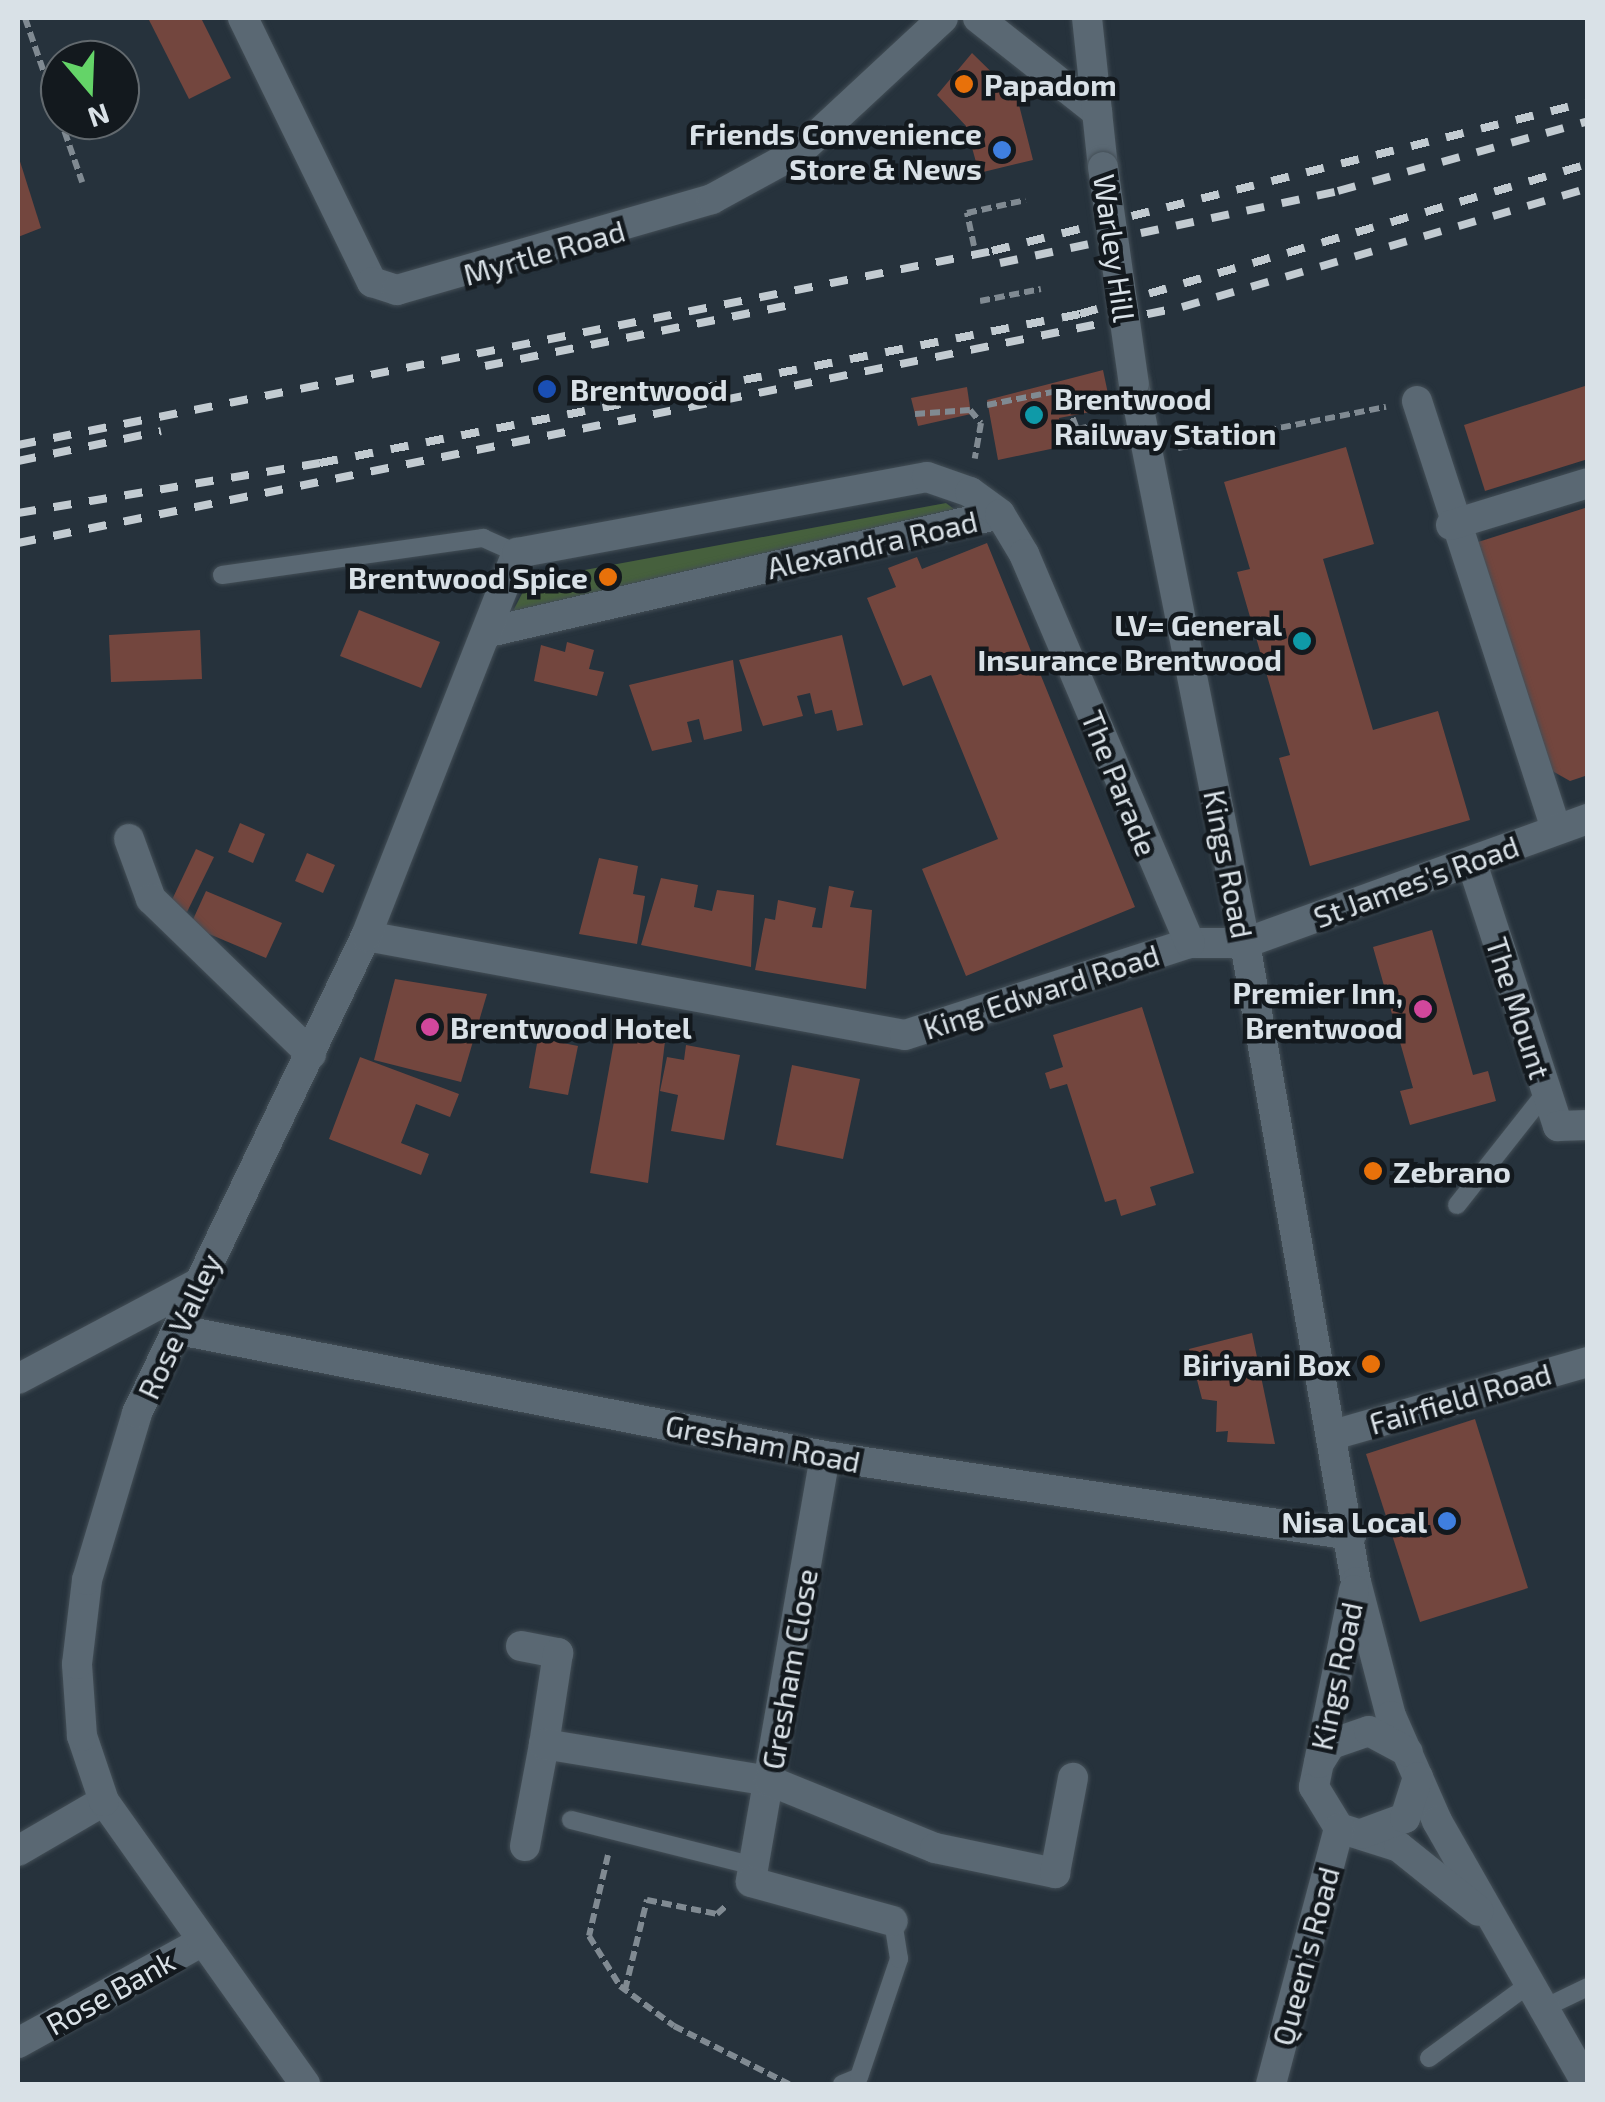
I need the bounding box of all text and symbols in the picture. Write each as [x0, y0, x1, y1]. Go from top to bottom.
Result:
north arrow [40, 40, 140, 140]
place label: Papadom [984, 66, 1117, 102]
marker: Papadom [953, 73, 975, 95]
text: N [84, 97, 114, 136]
place label: Friends Convenience Store & News [689, 115, 982, 186]
marker: Friends Convenience Store & News [991, 139, 1013, 161]
street label: Warley Hill [1087, 172, 1143, 324]
street label: Myrtle Road [459, 212, 629, 292]
place label: Brentwood [570, 371, 728, 407]
marker: Brentwood [534, 376, 560, 402]
place label: Brentwood Railway Station [1054, 380, 1277, 450]
marker: Brentwood Railway Station [1023, 404, 1045, 426]
street label: Alexandra Road [763, 502, 981, 586]
place label: Brentwood Spice [348, 559, 588, 595]
marker: Brentwood Spice [597, 566, 619, 588]
place label: LV= General Insurance Brentwood [978, 606, 1282, 676]
marker: LV= General Insurance Brentwood [1291, 630, 1313, 652]
street label: The Parade [1075, 705, 1165, 861]
street label: Kings Road [1197, 787, 1261, 941]
street label: St James's Road [1308, 827, 1524, 935]
street label: The Mount [1479, 933, 1559, 1083]
street label: King Edward Road [919, 936, 1163, 1046]
place label: Premier Inn, Brentwood [1232, 974, 1403, 1044]
marker: Premier Inn, Brentwood [1412, 998, 1434, 1020]
place label: Brentwood Hotel [450, 1009, 692, 1045]
marker: Brentwood Hotel [419, 1016, 441, 1038]
place label: Zebrano [1393, 1153, 1511, 1189]
marker: Zebrano [1362, 1160, 1384, 1182]
street label: Rose Valley [129, 1247, 229, 1405]
place label: Biriyani Box [1182, 1346, 1351, 1382]
marker: Biriyani Box [1360, 1353, 1382, 1375]
street label: Fairfield Road [1365, 1355, 1555, 1441]
street label: Gresham Road [662, 1406, 864, 1480]
place label: Nisa Local [1282, 1503, 1427, 1539]
marker: Nisa Local [1436, 1510, 1458, 1532]
street label: Gresham Close [754, 1566, 824, 1772]
street label: Kings Road [1303, 1599, 1369, 1753]
street label: Queen's Road [1264, 1863, 1346, 2049]
street label: Rose Bank [40, 1942, 180, 2042]

